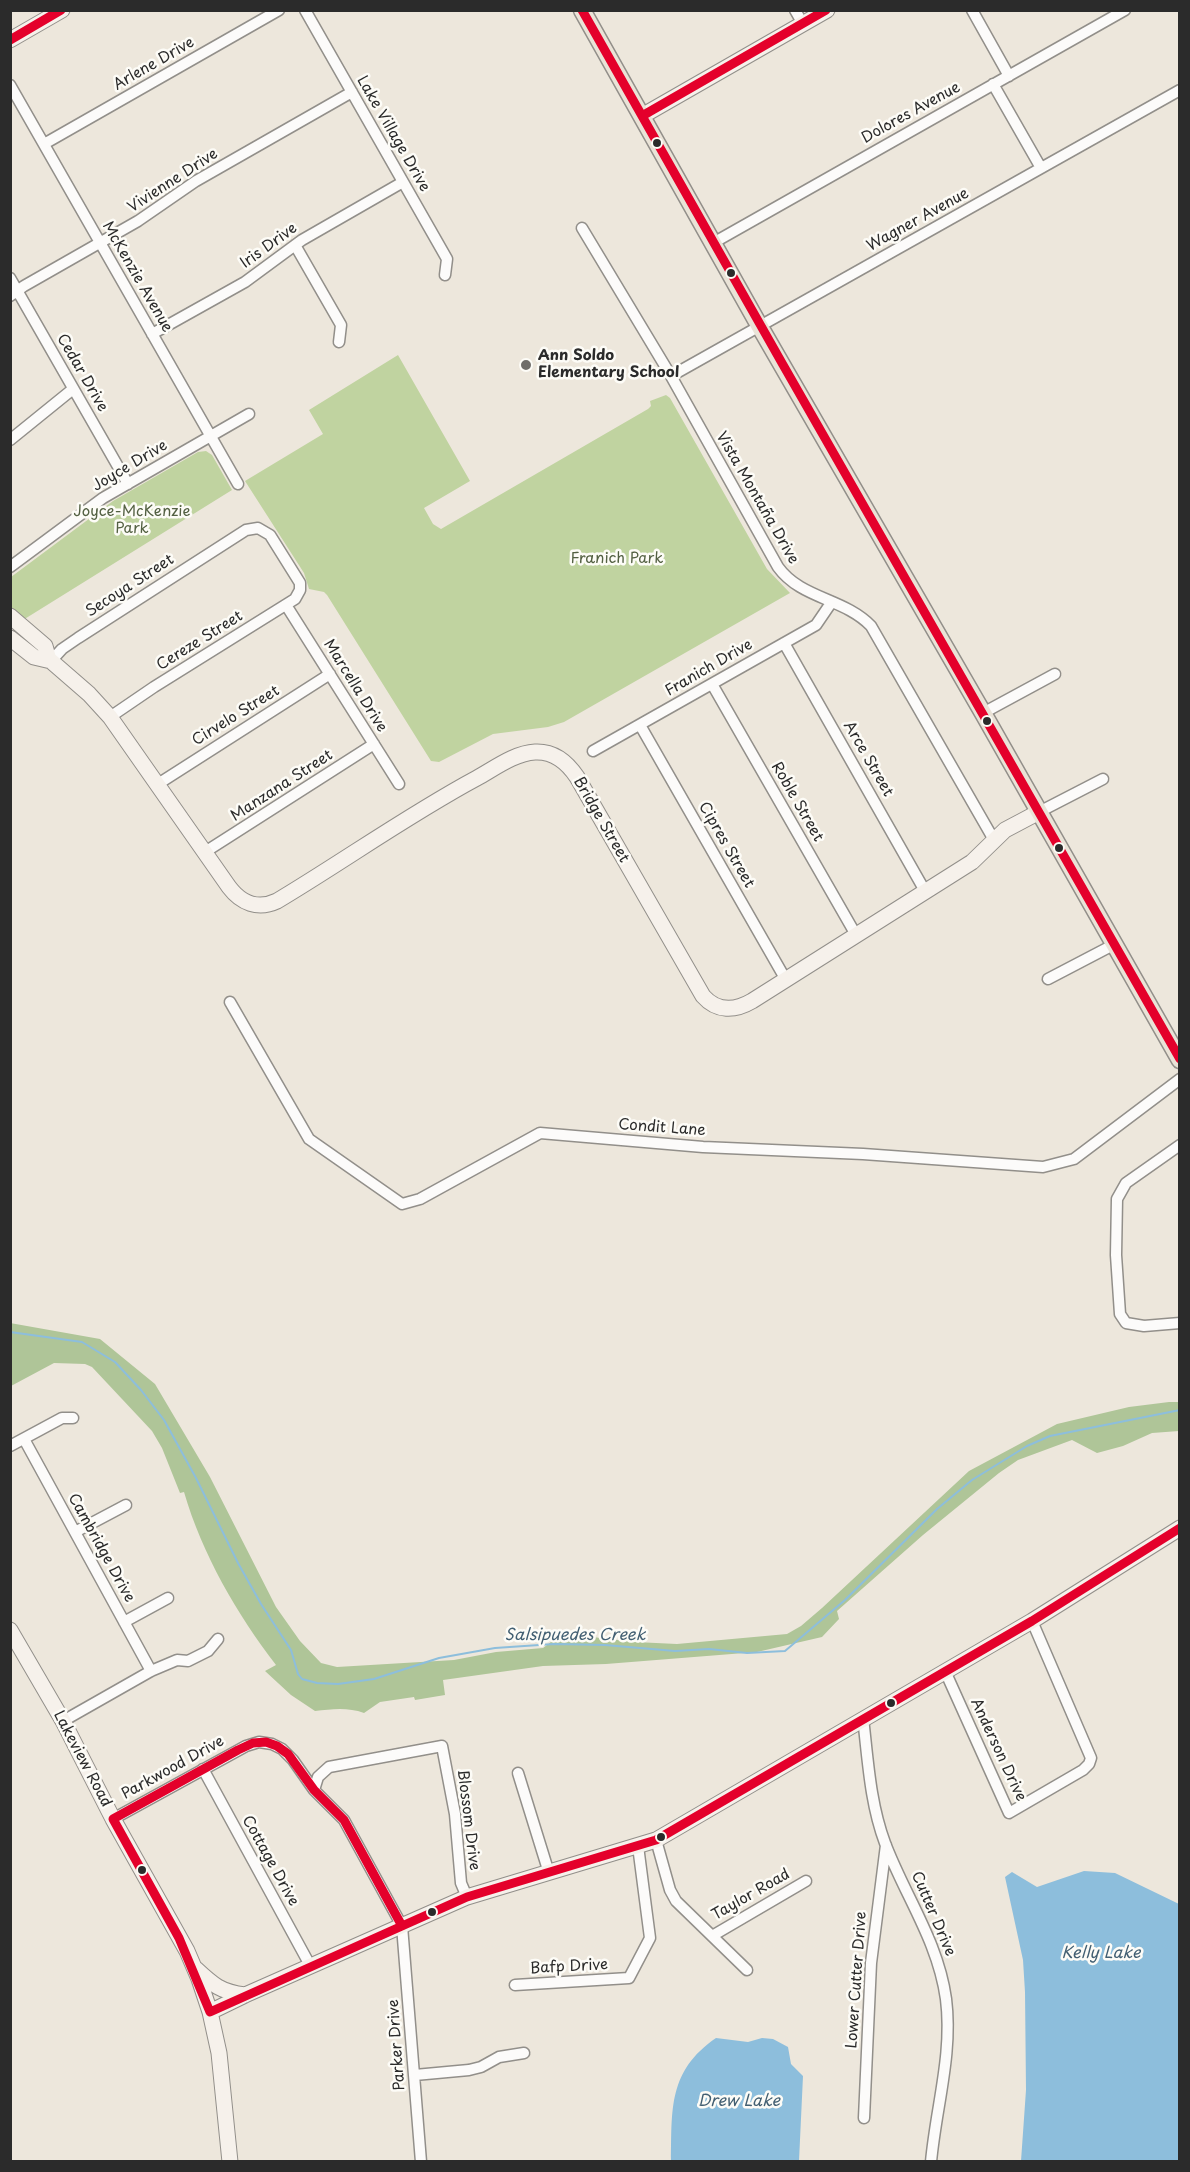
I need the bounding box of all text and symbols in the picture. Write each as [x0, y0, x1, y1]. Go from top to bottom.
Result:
street label: Arlene Drive [110, 34, 198, 94]
street label: Lake Village Drive [353, 73, 433, 195]
street label: Dolores Avenue [859, 78, 963, 148]
unlabelled marker [651, 137, 663, 149]
street label: Vivienne Drive [125, 145, 221, 217]
street label: Wagner Avenue [864, 185, 972, 255]
street label: McKenzie Avenue [98, 218, 176, 336]
street label: Iris Drive [237, 219, 301, 273]
unlabelled marker [725, 267, 737, 279]
street label: Cedar Drive [53, 331, 111, 415]
place label: Ann Soldo Elementary School [538, 347, 679, 382]
marker: Ann Soldo Elementary School [519, 358, 533, 372]
street label: Vista Montaña Drive [712, 429, 802, 567]
street label: Joyce Drive [89, 437, 171, 495]
park label: Joyce-McKenzie Park [73, 503, 191, 538]
park label: Franich Park [571, 550, 663, 568]
street label: Secoya Street [83, 551, 177, 621]
street label: Cereze Street [154, 607, 246, 675]
street label: Marcella Drive [319, 636, 391, 736]
street label: Franich Drive [662, 636, 756, 700]
street label: Cirvelo Street [189, 682, 283, 750]
unlabelled marker [981, 715, 993, 727]
street label: Arce Street [839, 718, 897, 800]
street label: Manzana Street [228, 746, 336, 826]
street label: Roble Street [767, 759, 827, 845]
street label: Bridge Street [569, 774, 633, 866]
street label: Cipres Street [694, 799, 758, 891]
unlabelled marker [1053, 842, 1065, 854]
street label: Condit Lane [618, 1116, 706, 1140]
street label: Cambridge Drive [64, 1491, 138, 1605]
water label: Salsipuedes Creek [505, 1626, 645, 1646]
street label: Anderson Drive [966, 1696, 1030, 1804]
unlabelled marker [885, 1697, 897, 1709]
street label: Lakeview Road [49, 1708, 115, 1810]
street label: Parkwood Drive [119, 1732, 227, 1804]
street label: Blossom Drive [453, 1768, 483, 1872]
street label: Cottage Drive [238, 1813, 302, 1909]
unlabelled marker [655, 1831, 667, 1843]
unlabelled marker [136, 1864, 148, 1876]
street label: Taylor Road [709, 1865, 793, 1925]
street label: Cutter Drive [907, 1869, 959, 1959]
unlabelled marker [426, 1906, 438, 1918]
street label: Lower Cutter Drive [843, 1911, 871, 2049]
water label: Kelly Lake [1061, 1944, 1141, 1964]
street label: Bafp Drive [530, 1956, 608, 1978]
street label: Parker Drive [385, 1999, 409, 2091]
water label: Drew Lake [698, 2092, 780, 2112]

